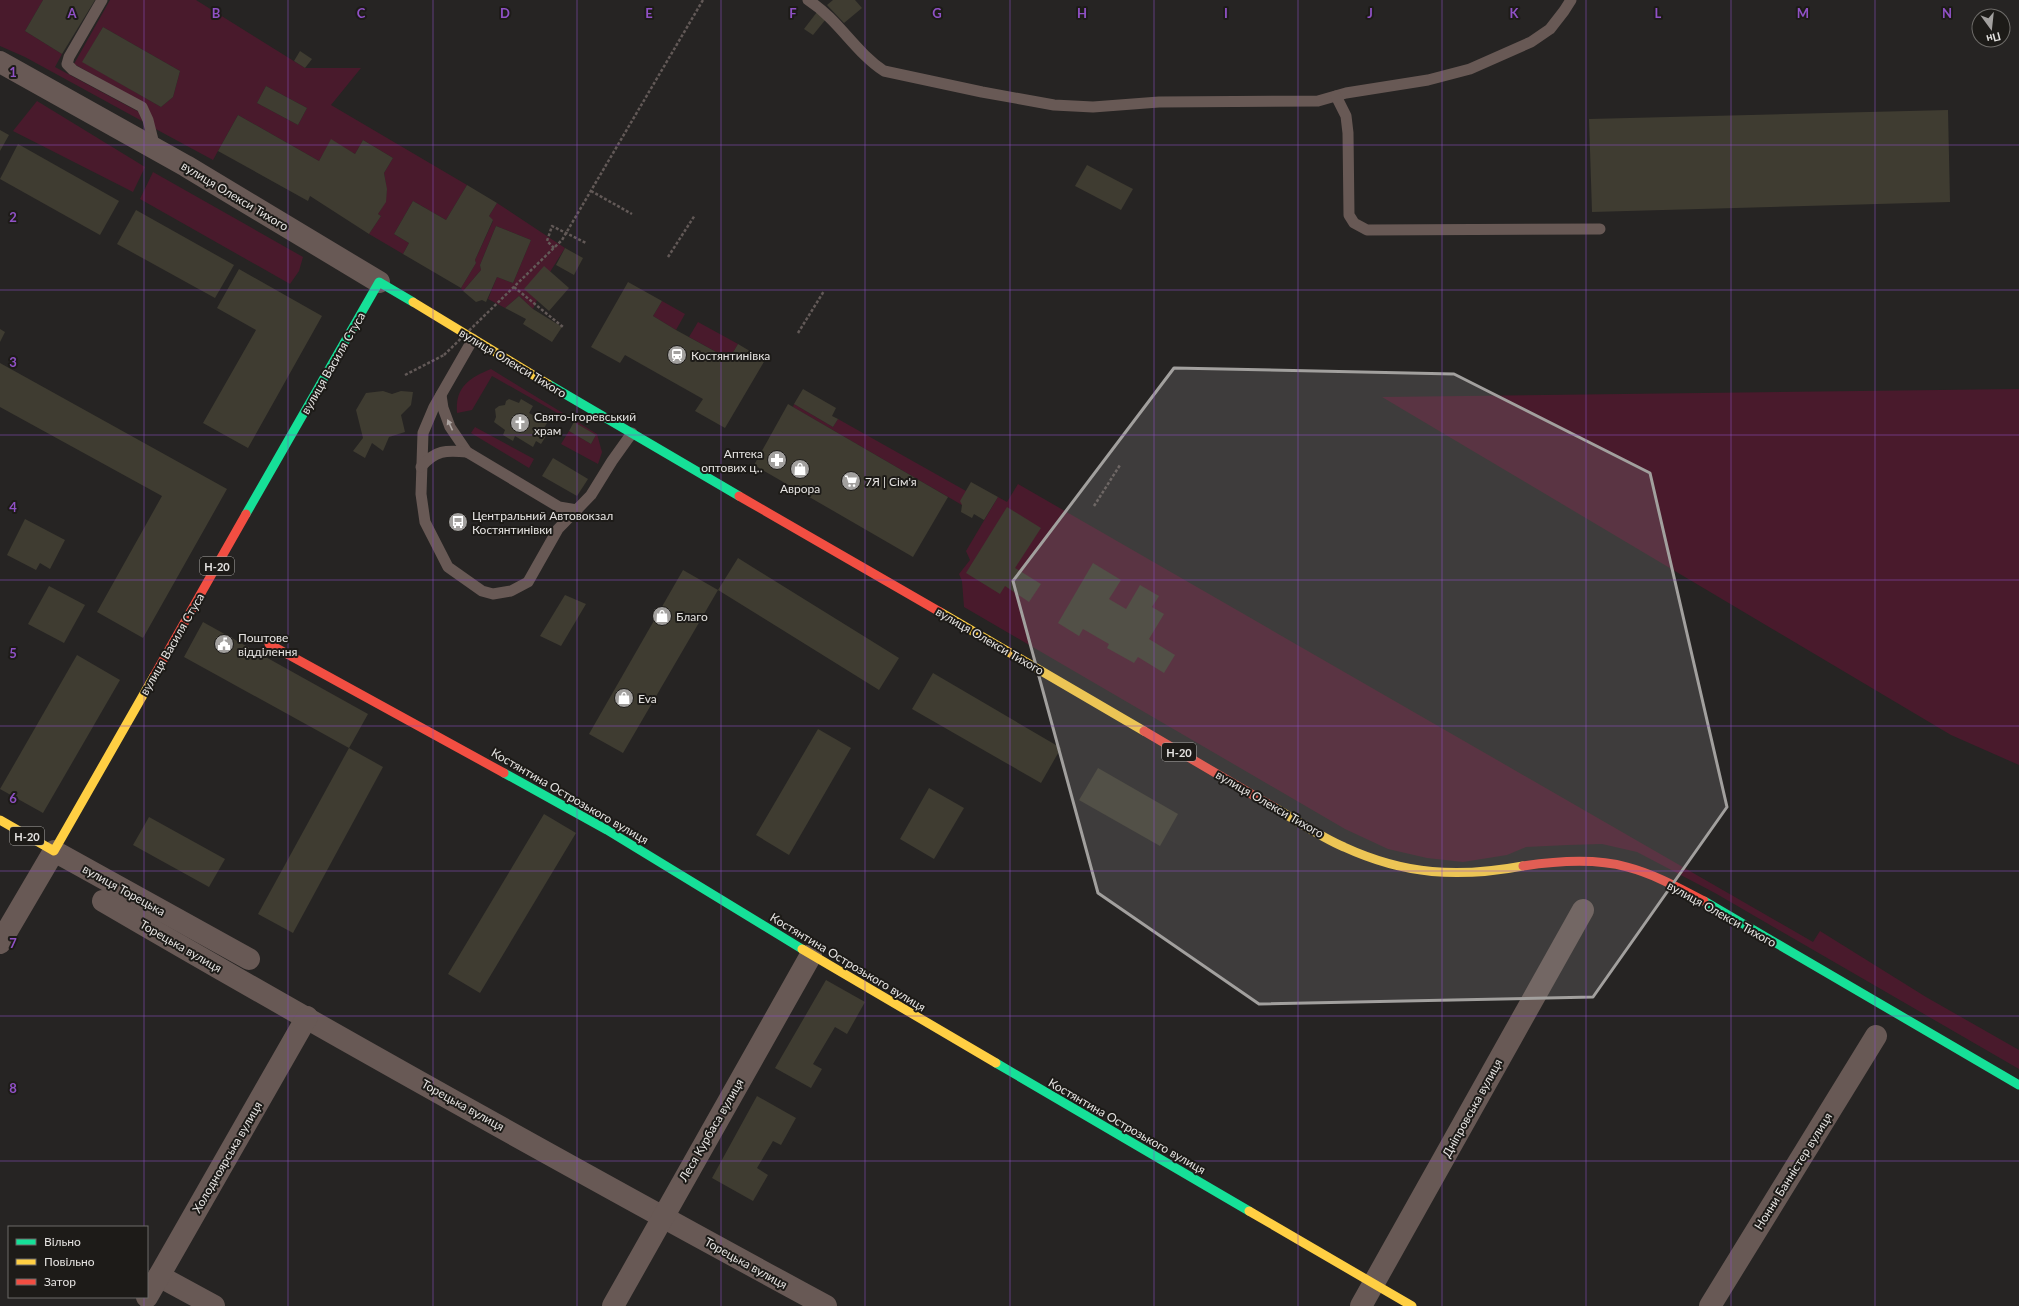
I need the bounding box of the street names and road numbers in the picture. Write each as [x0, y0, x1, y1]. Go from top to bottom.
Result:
street label: вулиця Олекси Тихого [179, 158, 291, 234]
street label: вулиця Василя Стуса [298, 309, 368, 417]
street label: вулиця Олекси Тихого [457, 325, 569, 401]
road number: Н-20 [200, 557, 234, 575]
street label: вулиця Василя Стуса [137, 590, 207, 698]
street label: вулиця Олекси Тихого [933, 604, 1047, 678]
road number: Н-20 [1162, 743, 1196, 761]
street label: Костянтина Острозького вулиця [489, 745, 651, 847]
street label: вулиця Олекси Тихого [1213, 767, 1327, 841]
road number: Н-20 [10, 827, 44, 845]
street label: вулиця Торецька [80, 861, 168, 919]
street label: вулиця Олекси Тихого [1665, 878, 1779, 950]
street label: Костянтина Острозького вулиця [767, 909, 929, 1015]
street label: Торецька вулиця [137, 916, 225, 976]
street label: Дніпровська вулиця [1439, 1056, 1505, 1160]
street label: Костянтина Острозького вулиця [1046, 1075, 1208, 1177]
street label: Торецька вулиця [419, 1076, 507, 1134]
street label: Леся Курбаса вулиця [675, 1076, 747, 1185]
street label: Холодноярська вулиця [189, 1098, 265, 1215]
street label: Нонни Банністер вулиця [1751, 1110, 1835, 1232]
street label: Торецька вулиця [702, 1234, 790, 1292]

